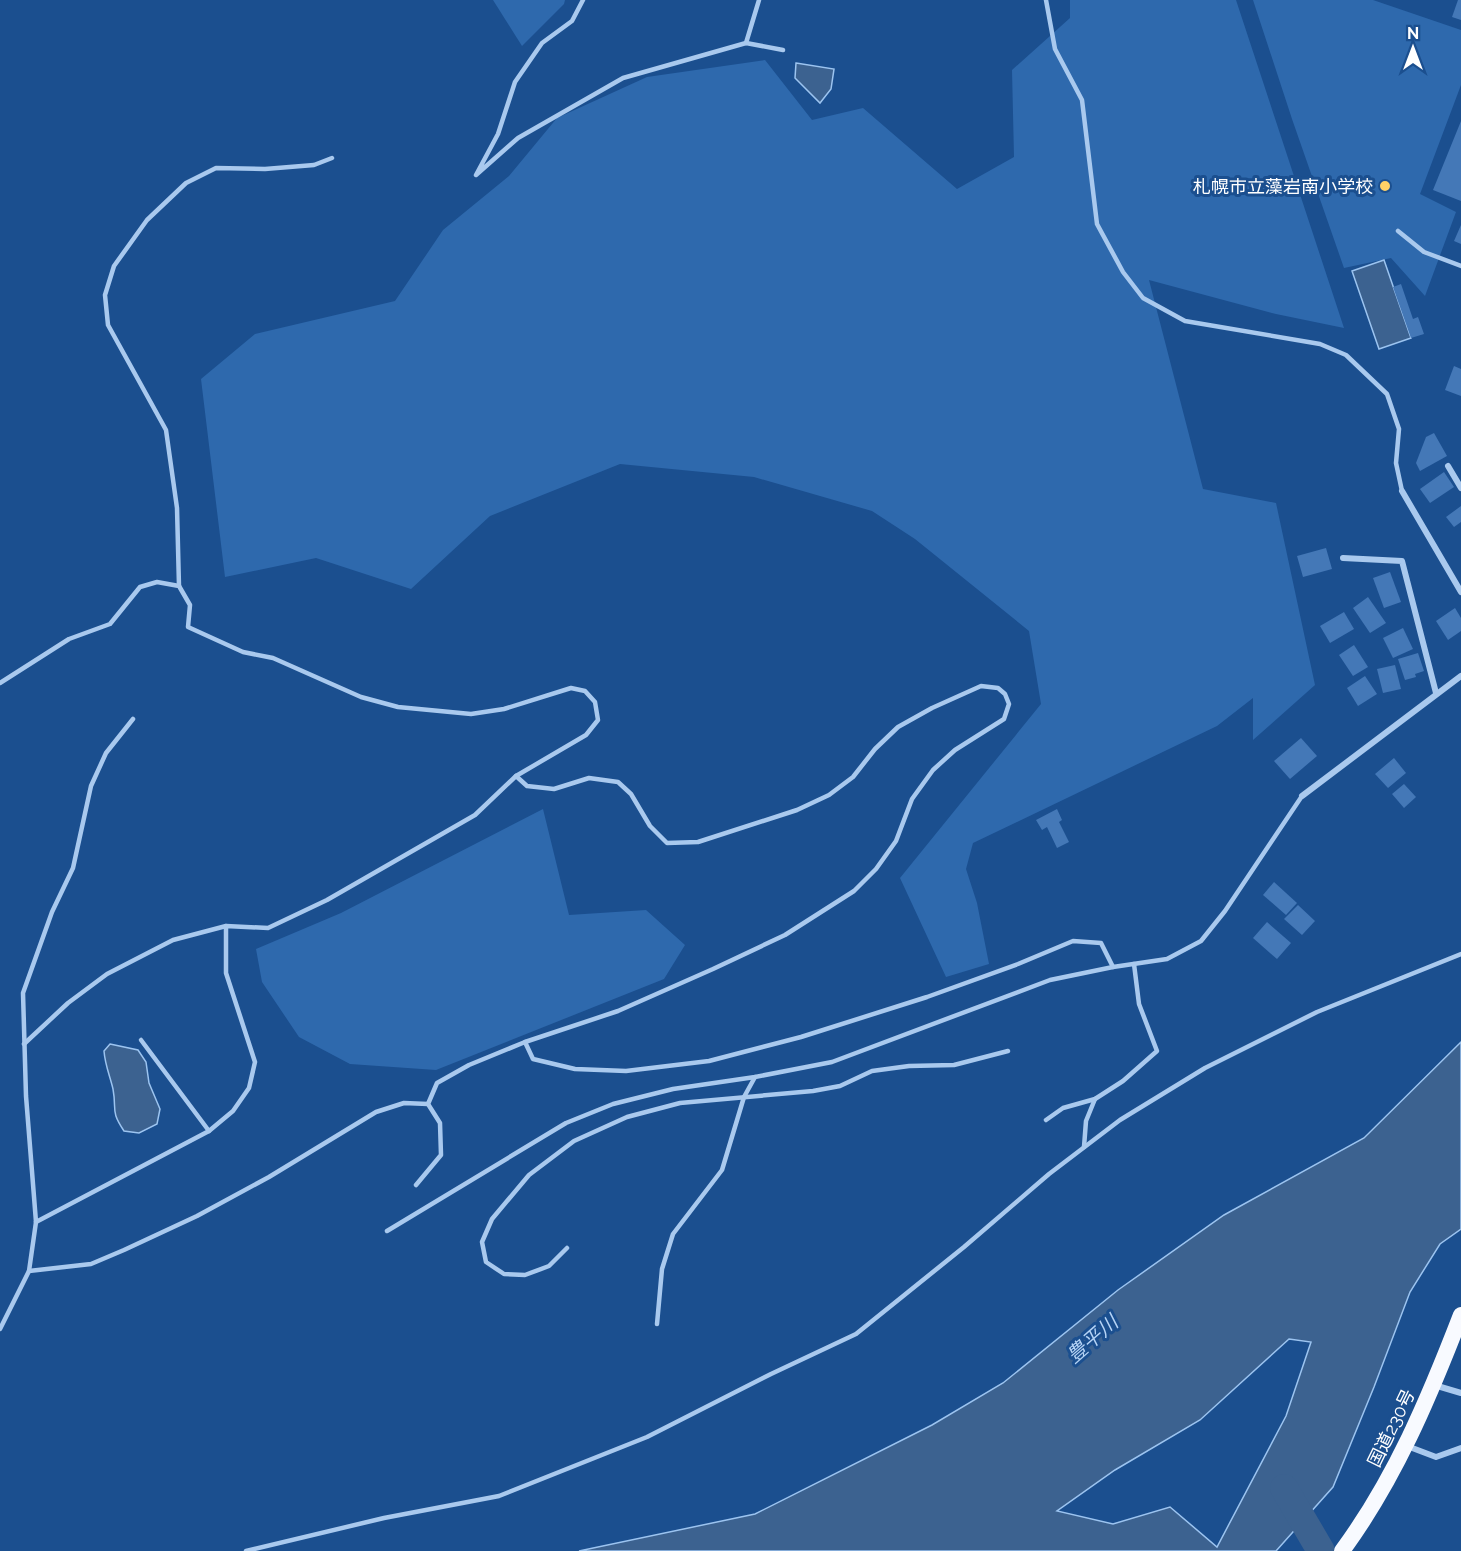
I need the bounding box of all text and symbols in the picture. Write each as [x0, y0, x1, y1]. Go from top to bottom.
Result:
north arrow [1383, 18, 1443, 78]
text: N [1407, 24, 1419, 43]
place label: 札幌市立藻岩南小学校 [1193, 176, 1373, 197]
marker: 札幌市立藻岩南小学校 [1378, 179, 1392, 193]
water label: 豊平川 [1061, 1309, 1124, 1368]
street label: 国道230号 [1363, 1386, 1419, 1470]

